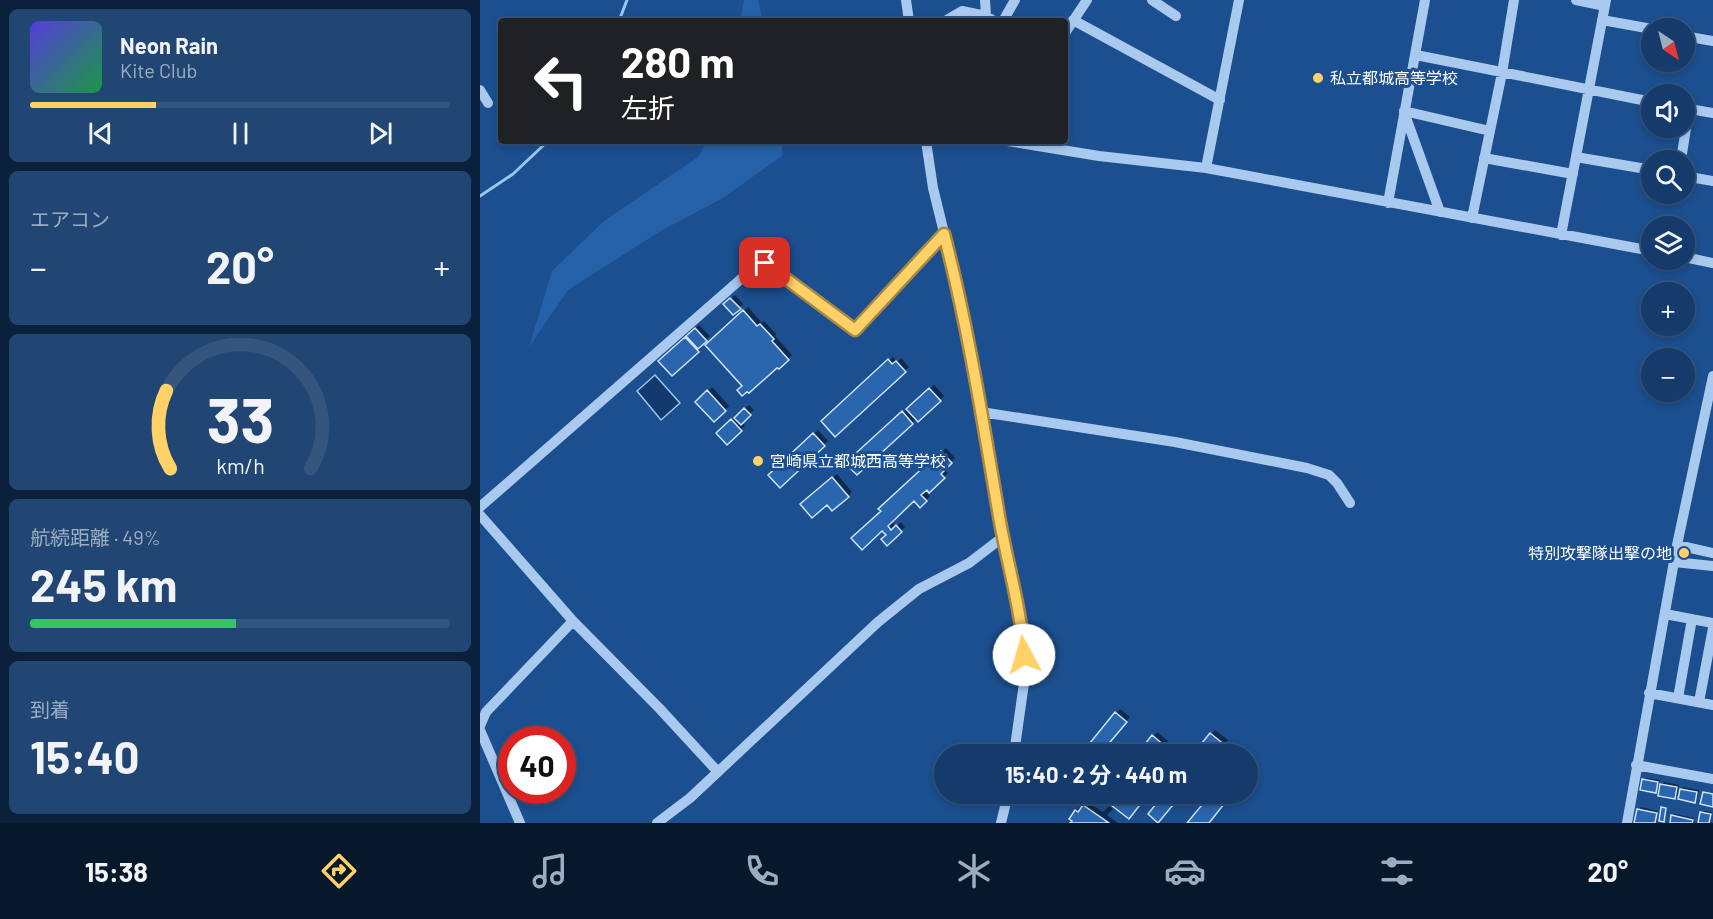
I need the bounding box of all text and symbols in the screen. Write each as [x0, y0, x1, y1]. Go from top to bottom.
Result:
north arrow [1641, 18, 1695, 72]
map controls [1641, 18, 1695, 402]
text: Neon Rain [120, 32, 218, 58]
text: 280 m [621, 36, 735, 86]
icon: left [522, 42, 600, 120]
text: Kite Club [120, 58, 197, 82]
place label: 私立都城高等学校 [1330, 68, 1458, 87]
marker: 私立都城高等学校 [1311, 71, 1325, 85]
button: sound [1641, 84, 1695, 138]
text: 左折 [621, 91, 675, 123]
icon: previous [84, 117, 117, 150]
icon: pause [224, 117, 257, 150]
icon: next [364, 117, 397, 150]
button: search [1641, 150, 1695, 204]
text: エアコン [30, 207, 110, 231]
button: layers [1641, 216, 1695, 270]
pin [739, 237, 790, 288]
text: 20° [206, 239, 274, 293]
icon: arrive [748, 246, 781, 279]
text: − [30, 247, 47, 287]
text: + [434, 247, 450, 287]
button: + [1641, 282, 1695, 336]
button: − [1641, 348, 1695, 402]
text: 33 [206, 381, 274, 455]
place label: 宮崎県立都城西高等学校 [770, 451, 946, 470]
text: km/h [216, 453, 264, 478]
marker: 宮崎県立都城西高等学校 [751, 454, 765, 468]
text: 航続距離 · 49% [30, 525, 161, 549]
place label: 特別攻撃隊出撃の地 [1528, 543, 1672, 562]
marker: 特別攻撃隊出撃の地 [1677, 546, 1691, 560]
text: 245 km [30, 557, 177, 611]
position arrow [992, 623, 1056, 687]
text: 到着 [30, 697, 70, 721]
speed limit sign: 40 [498, 726, 576, 804]
text: 15:40 [30, 729, 139, 783]
text: 15:40 · 2 分 · 440 m [1005, 761, 1187, 787]
icon: directions [318, 850, 360, 892]
icon: music [529, 850, 571, 892]
icon: phone [741, 850, 783, 892]
icon: climate [953, 850, 995, 892]
icon: car [1164, 850, 1206, 892]
icon: filters [1376, 850, 1418, 892]
text: 15:38 [85, 855, 148, 887]
text: 20° [1587, 855, 1628, 887]

